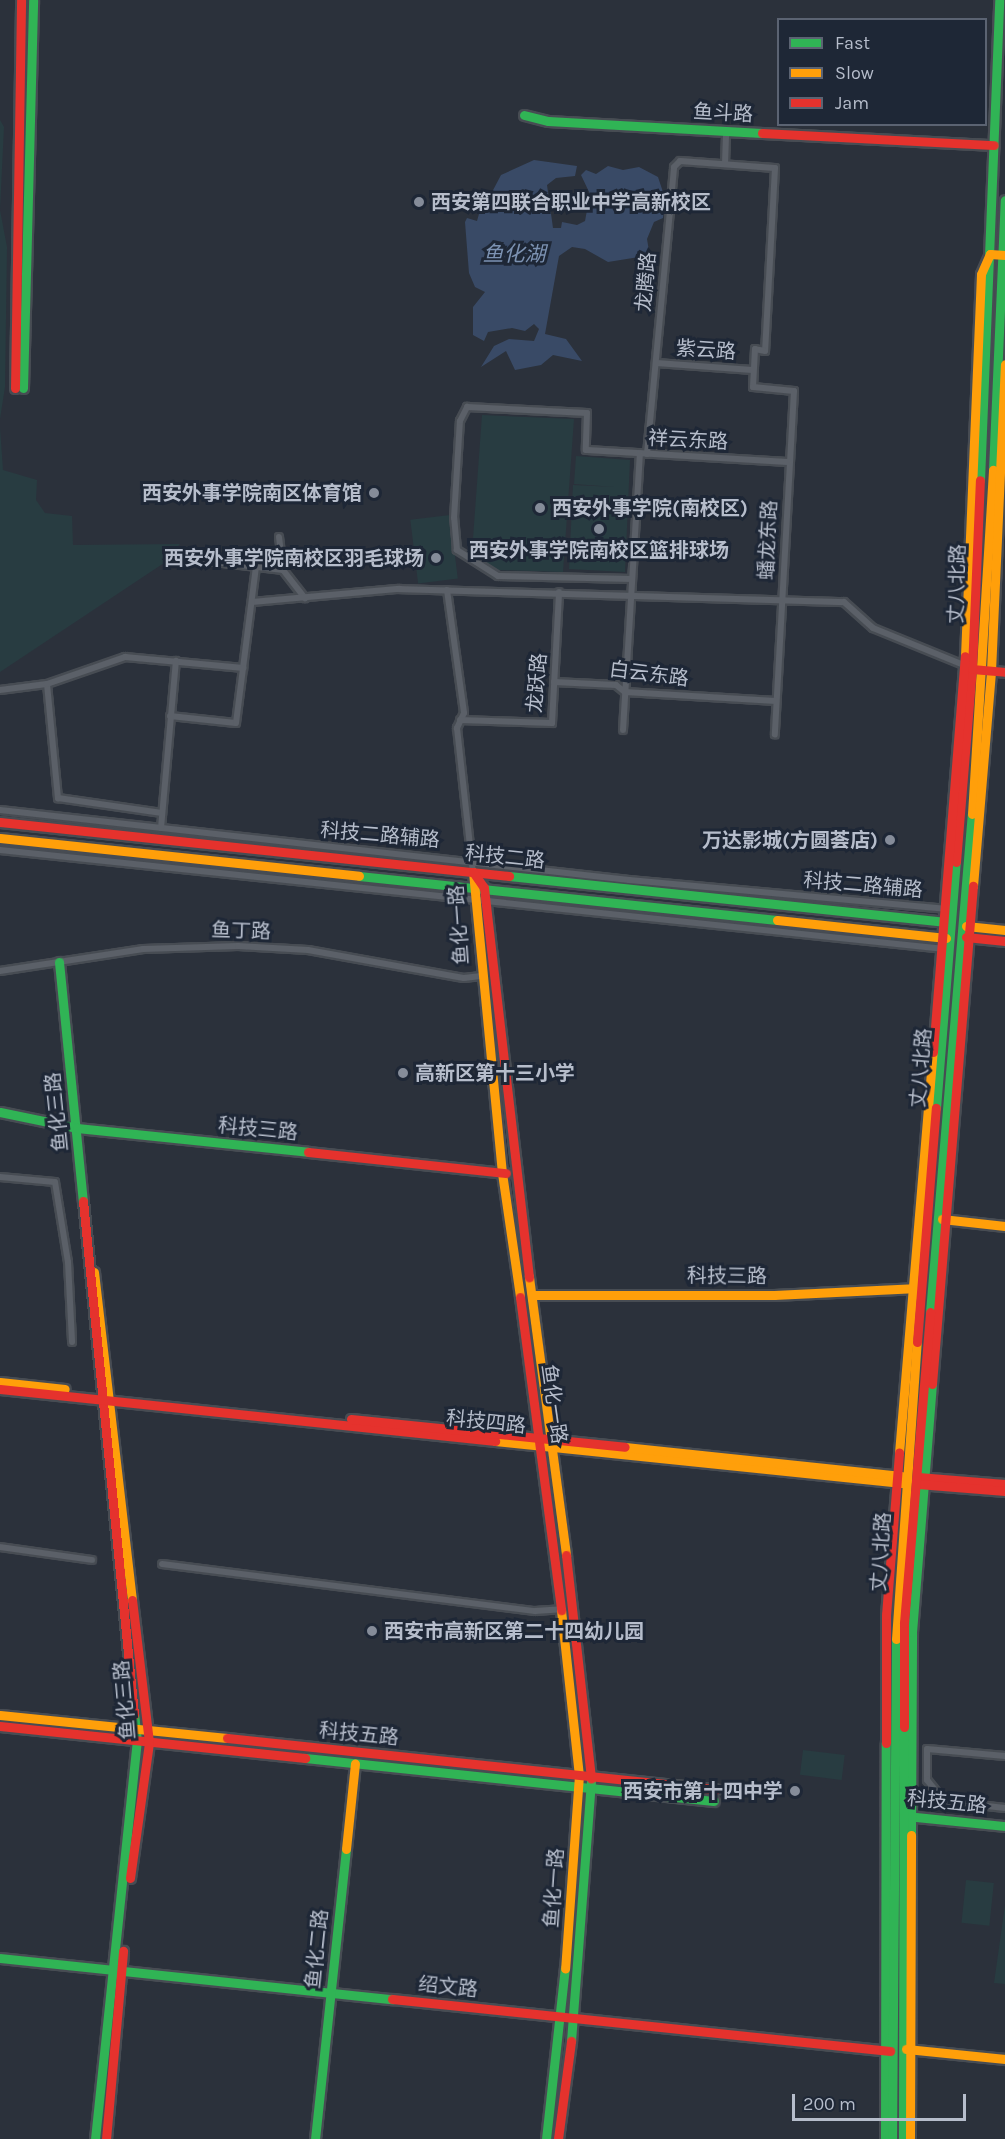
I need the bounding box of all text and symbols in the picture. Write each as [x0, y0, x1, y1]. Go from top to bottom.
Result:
legend [777, 18, 987, 126]
text: Fast [835, 32, 870, 54]
text: Slow [835, 62, 874, 84]
text: Jam [835, 92, 869, 114]
street label: 鱼斗路 [692, 99, 754, 127]
place label: 西安第四联合职业中学高新校区 [431, 190, 711, 214]
marker: 西安第四联合职业中学高新校区 [412, 195, 426, 209]
water label: 鱼化湖 [483, 241, 545, 267]
street label: 龙腾路 [631, 251, 661, 313]
street label: 紫云路 [675, 336, 737, 364]
street label: 祥云东路 [647, 426, 729, 454]
place label: 西安外事学院南区体育馆 [142, 481, 362, 505]
marker: 西安外事学院南区体育馆 [367, 486, 381, 500]
place label: 西安外事学院(南校区) [552, 496, 748, 520]
street label: 蟠龙东路 [754, 499, 782, 581]
marker: 西安外事学院(南校区) [533, 501, 547, 515]
marker: 西安外事学院南校区篮排球场 [592, 522, 606, 536]
place label: 西安外事学院南校区篮排球场 [469, 538, 729, 562]
street label: 丈八北路 [944, 544, 970, 624]
place label: 西安外事学院南校区羽毛球场 [164, 546, 424, 570]
marker: 西安外事学院南校区羽毛球场 [429, 551, 443, 565]
street label: 龙跃路 [522, 652, 552, 714]
street label: 白云东路 [608, 657, 690, 691]
street label: 科技二路辅路 [319, 818, 441, 852]
place label: 万达影城(方圆荟店) [702, 828, 878, 852]
marker: 万达影城(方圆荟店) [883, 833, 897, 847]
street label: 科技二路 [464, 841, 546, 873]
street label: 科技二路辅路 [802, 868, 924, 902]
street label: 鱼化一路 [444, 884, 474, 966]
street label: 鱼丁路 [211, 918, 271, 944]
street label: 丈八北路 [906, 1027, 936, 1109]
place label: 高新区第十三小学 [415, 1061, 575, 1085]
marker: 高新区第十三小学 [396, 1066, 410, 1080]
street label: 鱼化三路 [41, 1071, 73, 1153]
street label: 科技三路 [217, 1113, 299, 1145]
street label: 科技三路 [687, 1263, 767, 1289]
street label: 鱼化一路 [537, 1363, 571, 1445]
street label: 科技四路 [445, 1406, 527, 1438]
street label: 丈八北路 [866, 1511, 896, 1593]
place label: 西安市高新区第二十四幼儿园 [384, 1619, 644, 1643]
marker: 西安市高新区第二十四幼儿园 [365, 1624, 379, 1638]
street label: 鱼化三路 [110, 1659, 140, 1741]
street label: 科技五路 [318, 1718, 400, 1750]
place label: 西安市第十四中学 [623, 1779, 783, 1803]
marker: 西安市第十四中学 [788, 1784, 802, 1798]
street label: 科技五路 [906, 1786, 988, 1818]
street label: 鱼化一路 [539, 1847, 569, 1929]
street label: 鱼化二路 [301, 1908, 333, 1990]
street label: 绍文路 [417, 1972, 479, 2002]
scale bar [795, 2082, 969, 2120]
text: 200 m [803, 2093, 856, 2115]

